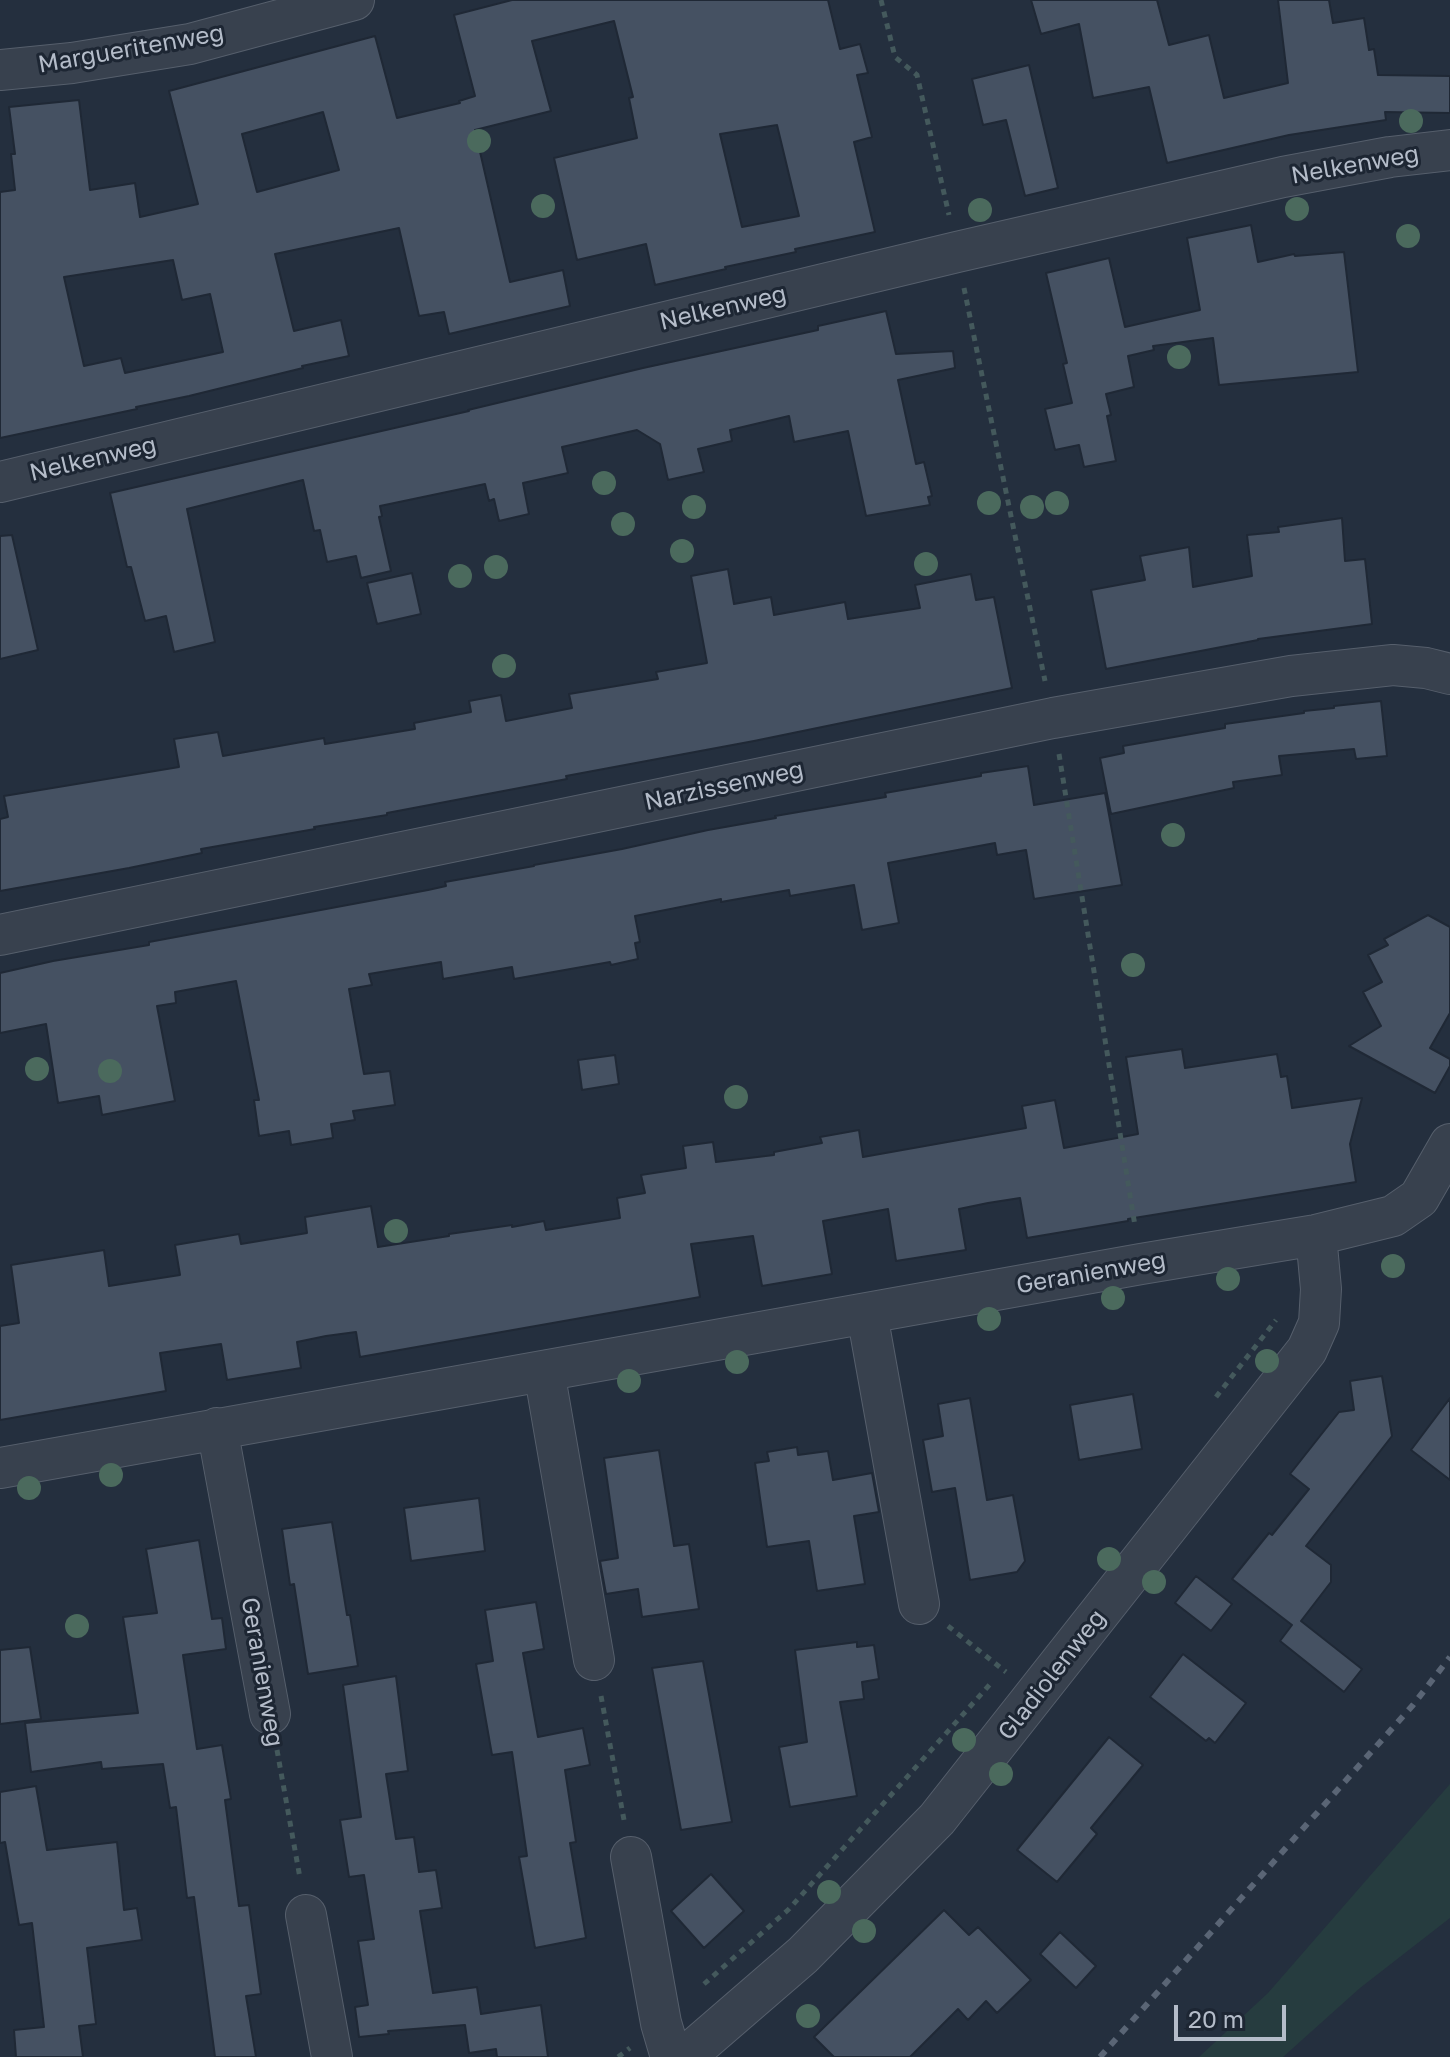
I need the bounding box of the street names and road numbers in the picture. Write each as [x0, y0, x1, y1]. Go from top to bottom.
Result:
street label: Margueritenweg [36, 18, 226, 80]
street label: Nelkenweg [1289, 140, 1421, 190]
street label: Nelkenweg [657, 279, 789, 337]
street label: Nelkenweg [27, 430, 159, 488]
street label: Narzissenweg [642, 755, 806, 817]
street label: Geranienweg [1014, 1246, 1168, 1300]
street label: Geranienweg [235, 1595, 289, 1749]
street label: Gladiolenweg [992, 1604, 1112, 1746]

